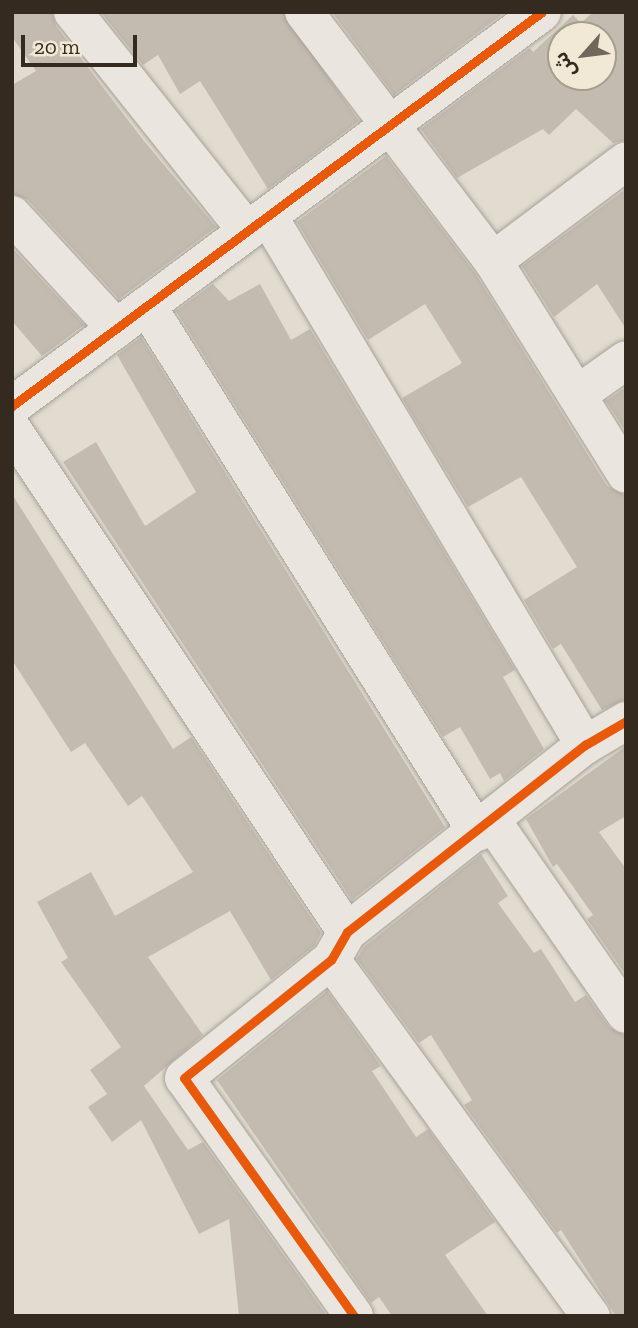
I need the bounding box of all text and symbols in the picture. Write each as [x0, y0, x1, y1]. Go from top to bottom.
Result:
scale bar [24, 21, 140, 65]
north arrow [547, 21, 617, 91]
text: 20 m [34, 34, 80, 59]
text: ش [549, 48, 581, 82]

